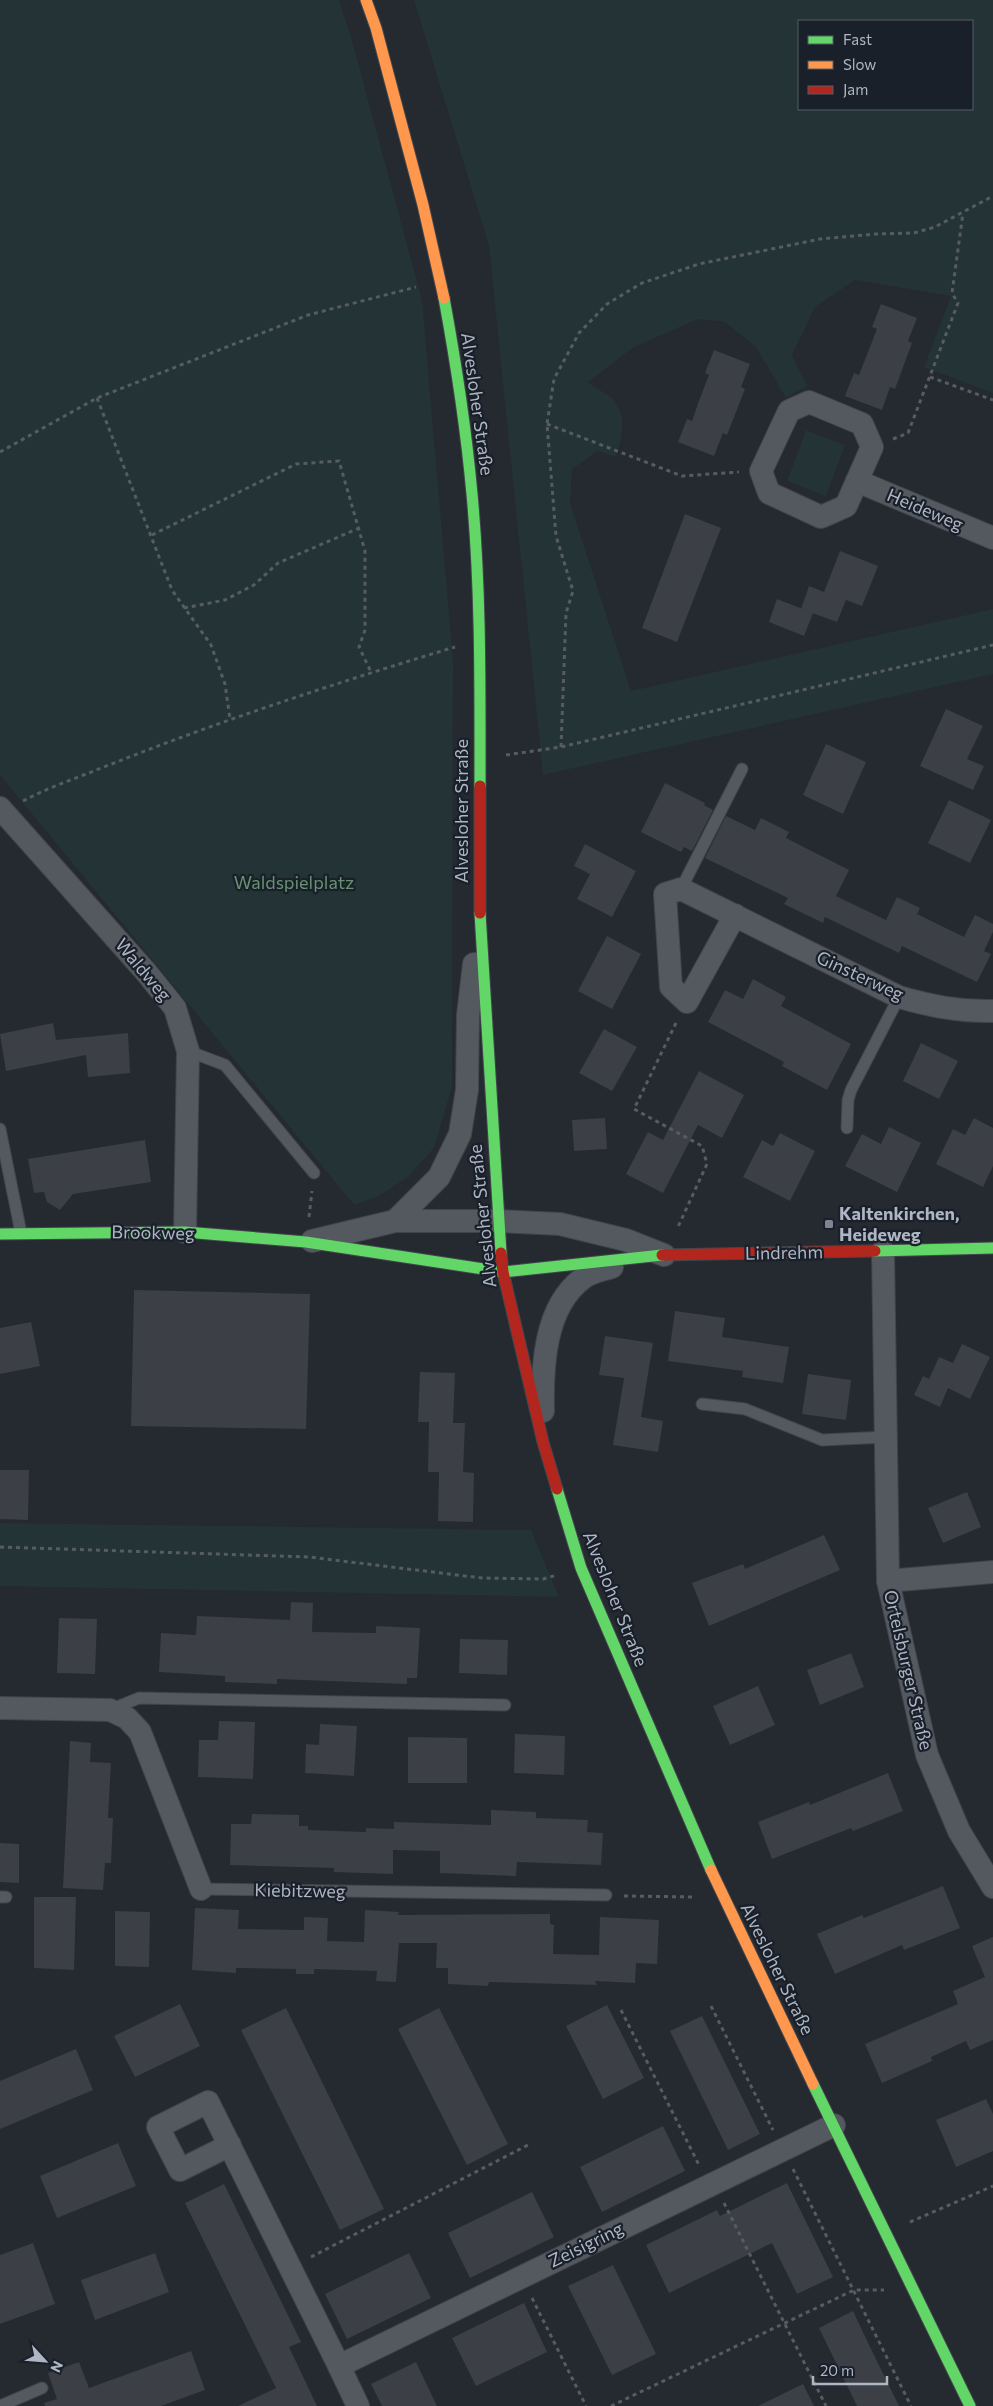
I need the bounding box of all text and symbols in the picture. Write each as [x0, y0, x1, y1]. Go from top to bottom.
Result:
legend [798, 20, 973, 110]
text: Fast [843, 30, 872, 48]
text: Slow [843, 55, 876, 73]
text: Jam [843, 80, 868, 98]
street label: Alvesloher Straße [457, 331, 499, 477]
street label: Heideweg [884, 483, 967, 535]
street label: Alvesloher Straße [450, 739, 472, 883]
park label: Waldspielplatz [234, 871, 354, 893]
street label: Waldweg [111, 934, 176, 1005]
street label: Ginsterweg [813, 945, 908, 1005]
street label: Alvesloher Straße [464, 1143, 500, 1289]
place label: Kaltenkirchen, Heideweg [839, 1202, 959, 1245]
marker: Kaltenkirchen, Heideweg [823, 1218, 835, 1230]
street label: Brookweg [111, 1220, 195, 1244]
street label: Lindrehm [745, 1240, 823, 1264]
street label: Alvesloher Straße [579, 1528, 653, 1669]
street label: Ortelsburger Straße [880, 1588, 938, 1752]
street label: Kiebitzweg [254, 1878, 346, 1902]
street label: Alvesloher Straße [736, 1899, 819, 2038]
street label: Zeisigring [544, 2216, 627, 2272]
north arrow [20, 2336, 70, 2386]
scale bar [813, 2354, 887, 2386]
text: N [47, 2358, 67, 2375]
text: 20 m [820, 2361, 854, 2379]

